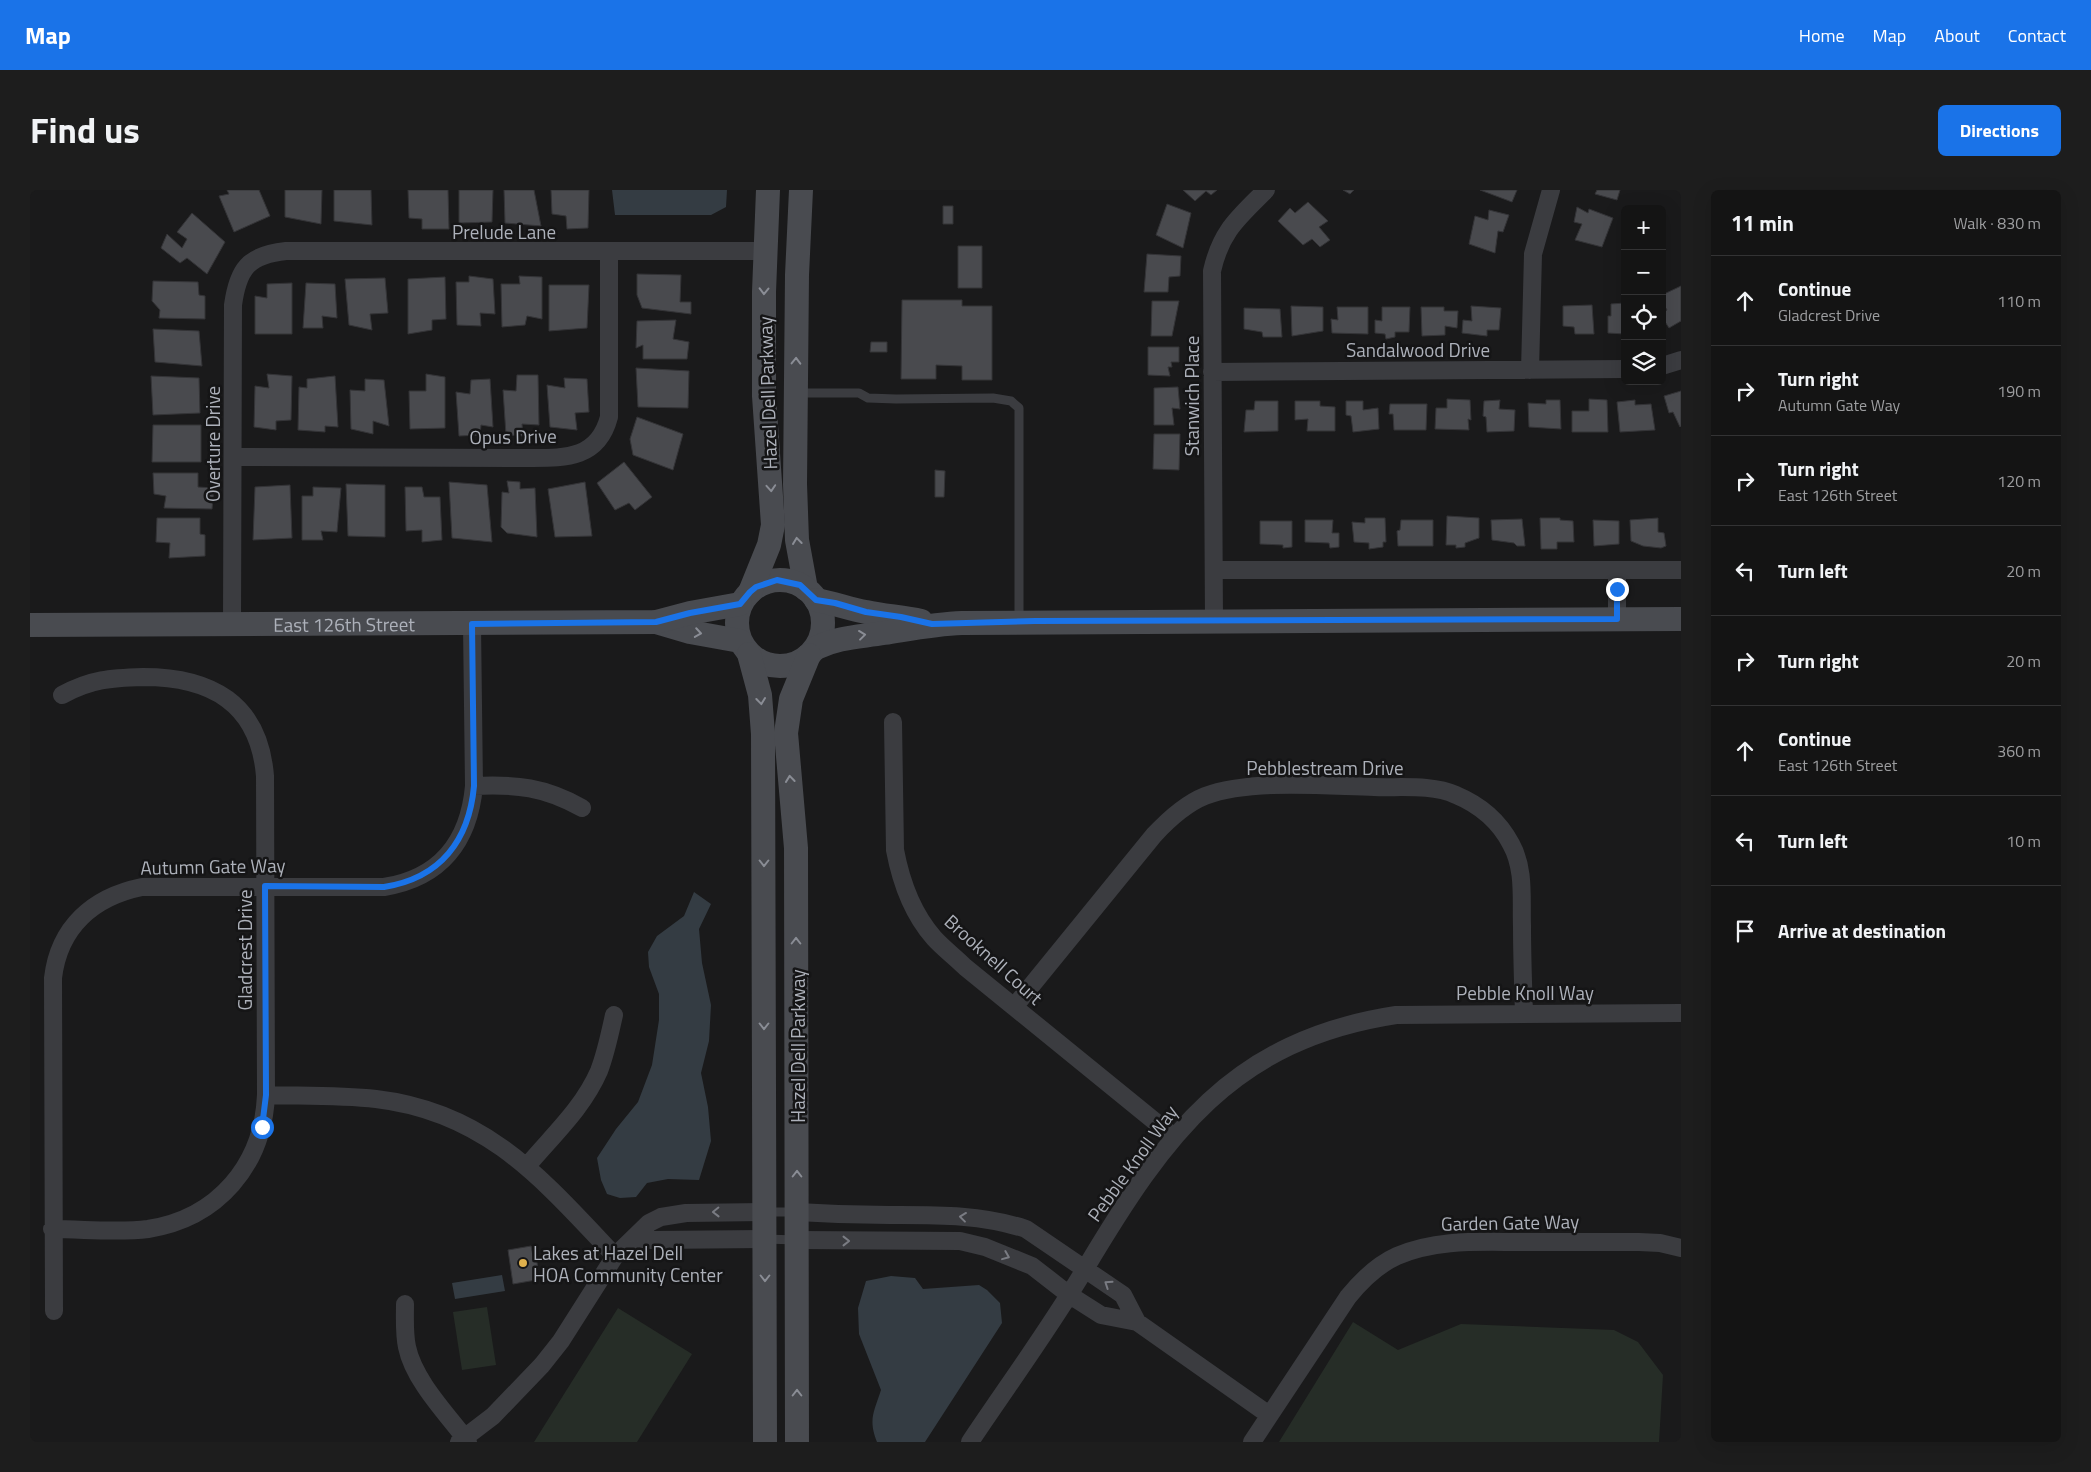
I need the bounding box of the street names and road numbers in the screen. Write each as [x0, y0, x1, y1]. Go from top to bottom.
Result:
street label: Prelude Lane [452, 217, 556, 246]
street label: Hazel Dell Parkway [750, 316, 784, 470]
street label: Sandalwood Drive [1346, 335, 1490, 364]
street label: Stanwich Place [1177, 336, 1206, 456]
street label: Overture Drive [198, 386, 227, 502]
street label: Opus Drive [469, 421, 557, 451]
street label: East 126th Street [273, 609, 415, 638]
street label: Pebblestream Drive [1246, 753, 1404, 782]
street label: Autumn Gate Way [140, 850, 286, 882]
street label: Gladcrest Drive [230, 889, 259, 1011]
street label: Brooknell Court [938, 907, 1050, 1011]
street label: Hazel Dell Parkway [783, 969, 812, 1123]
street label: Pebble Knoll Way [1456, 978, 1594, 1007]
street label: Pebble Knoll Way [1080, 1099, 1184, 1227]
street label: Garden Gate Way [1441, 1206, 1579, 1238]

